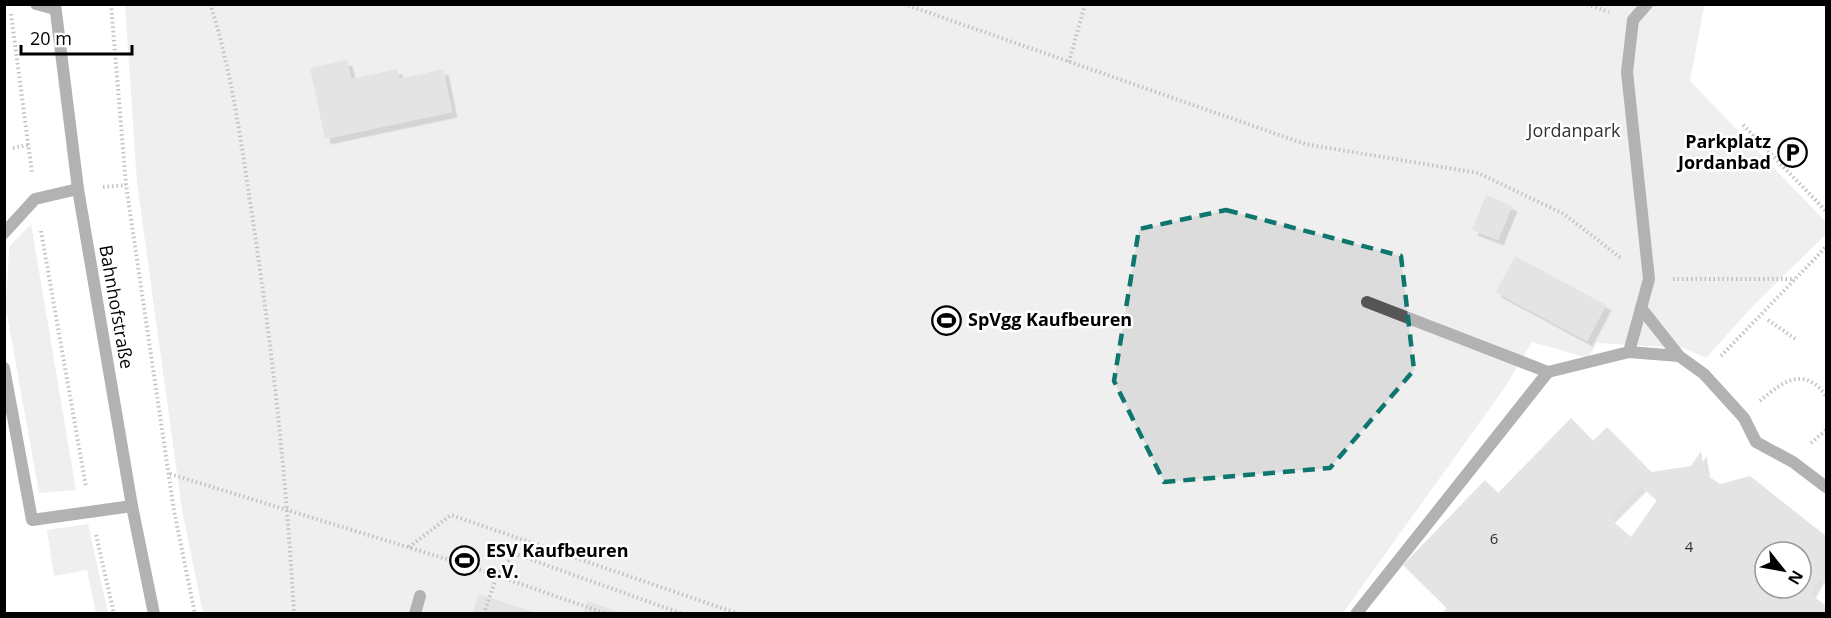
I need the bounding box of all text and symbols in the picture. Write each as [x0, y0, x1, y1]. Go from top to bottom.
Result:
scale bar [21, 18, 132, 56]
text: 20 m [30, 26, 72, 50]
park label: Jordanpark [1526, 118, 1621, 142]
place label: Parkplatz Jordanbad [1676, 129, 1771, 174]
parking icon: Parkplatz Jordanbad [1776, 136, 1808, 168]
street label: Bahnhofstraße [94, 243, 140, 371]
sports icon: SpVgg Kaufbeuren [931, 304, 963, 336]
place label: SpVgg Kaufbeuren [968, 307, 1132, 331]
house number: 6 [1490, 528, 1498, 548]
house number: 4 [1685, 536, 1694, 556]
place label: ESV Kaufbeuren e.V. [486, 538, 629, 583]
north arrow [1753, 540, 1813, 600]
sports icon: ESV Kaufbeuren e.V. [449, 545, 481, 577]
text: N [1783, 566, 1809, 589]

